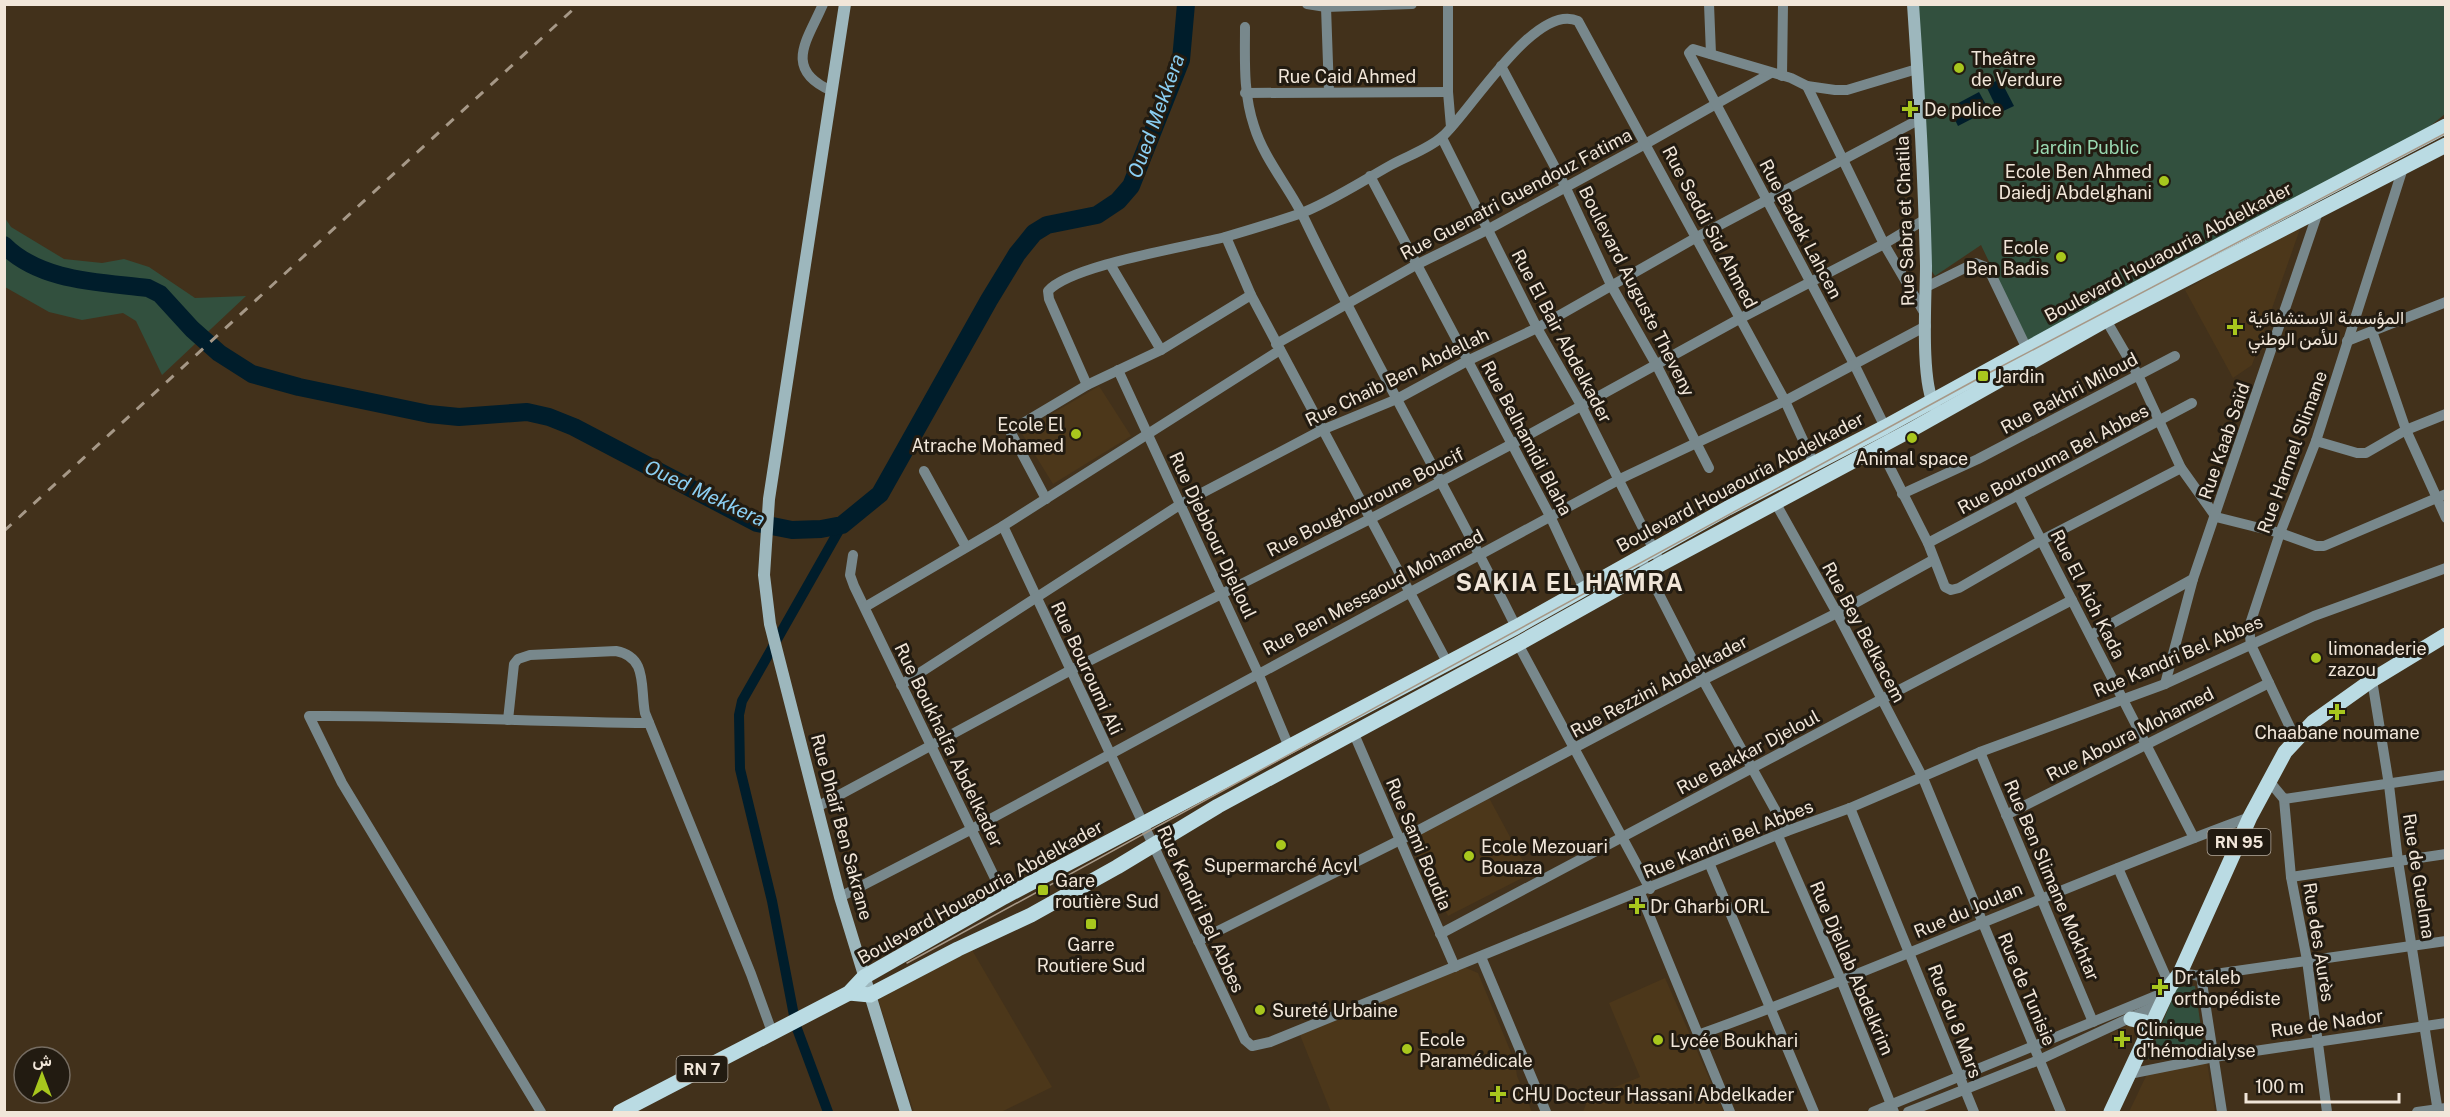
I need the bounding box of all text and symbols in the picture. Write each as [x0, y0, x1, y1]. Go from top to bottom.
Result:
place label: Theâtre de Verdure [1971, 48, 2063, 90]
water label: Oued Mekkera [1122, 51, 1190, 181]
marker: Theâtre de Verdure [1952, 61, 1966, 75]
street label: Rue Caid Ahmed [1278, 66, 1416, 87]
place label: De police [1924, 99, 2002, 120]
marker: De police [1901, 100, 1919, 118]
street label: Rue Guenatri Guendouz Fatima [1397, 124, 1635, 264]
street label: Rue Sabra et Chatila [1892, 135, 1918, 307]
park label: Jardin Public [2033, 137, 2139, 158]
street label: Rue Seddi Sid Ahmed [1658, 142, 1762, 312]
street label: Rue Badek Lahcen [1755, 156, 1847, 302]
place label: Ecole Ben Ahmed Daiedj Abdelghani [1999, 161, 2152, 203]
marker: Ecole Ben Ahmed Daiedj Abdelghani [2157, 174, 2171, 188]
street label: Boulevard Houaouria Abdelkader [2041, 178, 2295, 326]
street label: Boulevard Auguste Theveny [1575, 182, 1699, 400]
place label: Ecole Ben Badis [1965, 237, 2049, 279]
street label: Rue El Bair Abdelkader [1507, 246, 1617, 426]
marker: Ecole Ben Badis [2054, 250, 2068, 264]
place label: المؤسسة الاستشفائية للأمن الوطني [2248, 307, 2404, 354]
marker: المؤسسة الاستشفائية للأمن الوطني [2226, 318, 2244, 336]
street label: Rue Chaib Ben Abdellah [1302, 323, 1492, 431]
street label: Rue Bakhri Miloud [1997, 348, 2141, 438]
street label: Rue Belhamidi Blaha [1477, 357, 1577, 519]
place label: Jardin [1995, 366, 2045, 387]
street label: Rue Harmel Slimane [2253, 368, 2331, 536]
marker: Jardin [1976, 369, 1990, 383]
street label: Rue Kaab Saïd [2194, 380, 2254, 502]
street label: Rue Bourouma Bel Abbes [1954, 400, 2152, 518]
street label: Boulevard Houaouria Abdelkader [1613, 408, 1867, 556]
place label: Ecole El Atrache Mohamed [911, 414, 1064, 456]
marker: Ecole El Atrache Mohamed [1069, 427, 1083, 441]
marker: Animal space [1905, 431, 1919, 445]
street label: Rue Boughouroune Boucif [1263, 443, 1467, 561]
street label: Rue Djebbour Djelloul [1165, 448, 1261, 622]
place label: Animal space [1856, 448, 1968, 469]
water label: Oued Mekkera [641, 455, 769, 531]
street label: Rue Ben Messaoud Mohamed [1259, 525, 1487, 659]
street label: Rue El Aich Kada [2046, 526, 2130, 662]
street label: Rue Bey Belkacem [1818, 558, 1910, 706]
district label: SAKIA EL HAMRA [1456, 568, 1684, 596]
street label: Rue Bouroumi Ali [1047, 598, 1127, 738]
street label: Rue Kandri Bel Abbes [2090, 611, 2266, 701]
street label: Rue Rezzini Abdelkader [1567, 630, 1751, 742]
place label: limonaderie zazou [2328, 638, 2427, 680]
street label: Rue Boukhalfa Abdelkader [890, 640, 1008, 850]
marker: limonaderie zazou [2309, 651, 2323, 665]
street label: Rue Aboura Mohamed [2043, 683, 2217, 785]
street label: Rue Bakkar Djeloul [1673, 705, 1823, 799]
marker: Chaabane noumane [2330, 705, 2344, 719]
place label: Chaabane noumane [2254, 722, 2420, 743]
street label: Rue Dhaif Ben Sakrane [807, 732, 877, 922]
street label: Rue Sami Boudia [1382, 775, 1456, 913]
street label: Rue Ben Slimane Mokhtar [2000, 776, 2104, 984]
street label: Rue Kandri Bel Abbes [1640, 795, 1816, 883]
street label: Rue de Guelma [2399, 812, 2439, 940]
street label: Boulevard Houaouria Abdelkader [854, 816, 1106, 968]
street label: Rue Kandri Bel Abbes [1153, 822, 1249, 996]
road number: RN 95 [2208, 829, 2270, 855]
place label: Ecole Mezouari Bouaza [1481, 836, 1608, 878]
marker: Supermarché Acyl [1274, 838, 1288, 852]
marker: Ecole Mezouari Bouaza [1462, 849, 1476, 863]
place label: Supermarché Acyl [1204, 855, 1358, 876]
place label: Gare routière Sud [1055, 870, 1159, 912]
street label: Rue Djellab Abdelkrim [1806, 878, 1898, 1058]
street label: Rue du Joulan [1911, 878, 2025, 942]
street label: Rue des Aurès [2299, 881, 2339, 1003]
marker: Gare routière Sud [1036, 883, 1050, 897]
place label: Dr Gharbi ORL [1650, 896, 1770, 917]
marker: Dr Gharbi ORL [1628, 897, 1646, 915]
marker: Garre Routiere Sud [1084, 917, 1098, 931]
street label: Rue de Tunisie [1994, 929, 2060, 1049]
place label: Garre Routiere Sud [1037, 934, 1145, 976]
street label: Rue du 8 Mars [1924, 961, 1986, 1081]
place label: Dr taleb orthopédiste [2174, 967, 2281, 1009]
marker: Dr taleb orthopédiste [2151, 978, 2169, 996]
place label: Sureté Urbaine [1272, 1000, 1398, 1021]
marker: Sureté Urbaine [1253, 1003, 1267, 1017]
street label: Rue de Nador [2269, 1005, 2385, 1041]
place label: Clinique d'hémodialyse [2136, 1019, 2256, 1061]
place label: Ecole Paramédicale [1419, 1029, 1533, 1071]
place label: Lycée Boukhari [1670, 1030, 1798, 1051]
marker: Clinique d'hémodialyse [2113, 1030, 2131, 1048]
marker: Lycée Boukhari [1651, 1033, 1665, 1047]
marker: Ecole Paramédicale [1400, 1042, 1414, 1056]
north arrow [12, 1045, 72, 1105]
text: ش [32, 1051, 52, 1070]
road number: RN 7 [676, 1056, 728, 1082]
scale bar [2246, 1066, 2399, 1104]
text: 100 m [2255, 1076, 2304, 1097]
place label: CHU Docteur Hassani Abdelkader [1512, 1084, 1795, 1105]
marker: CHU Docteur Hassani Abdelkader [1489, 1085, 1507, 1103]

